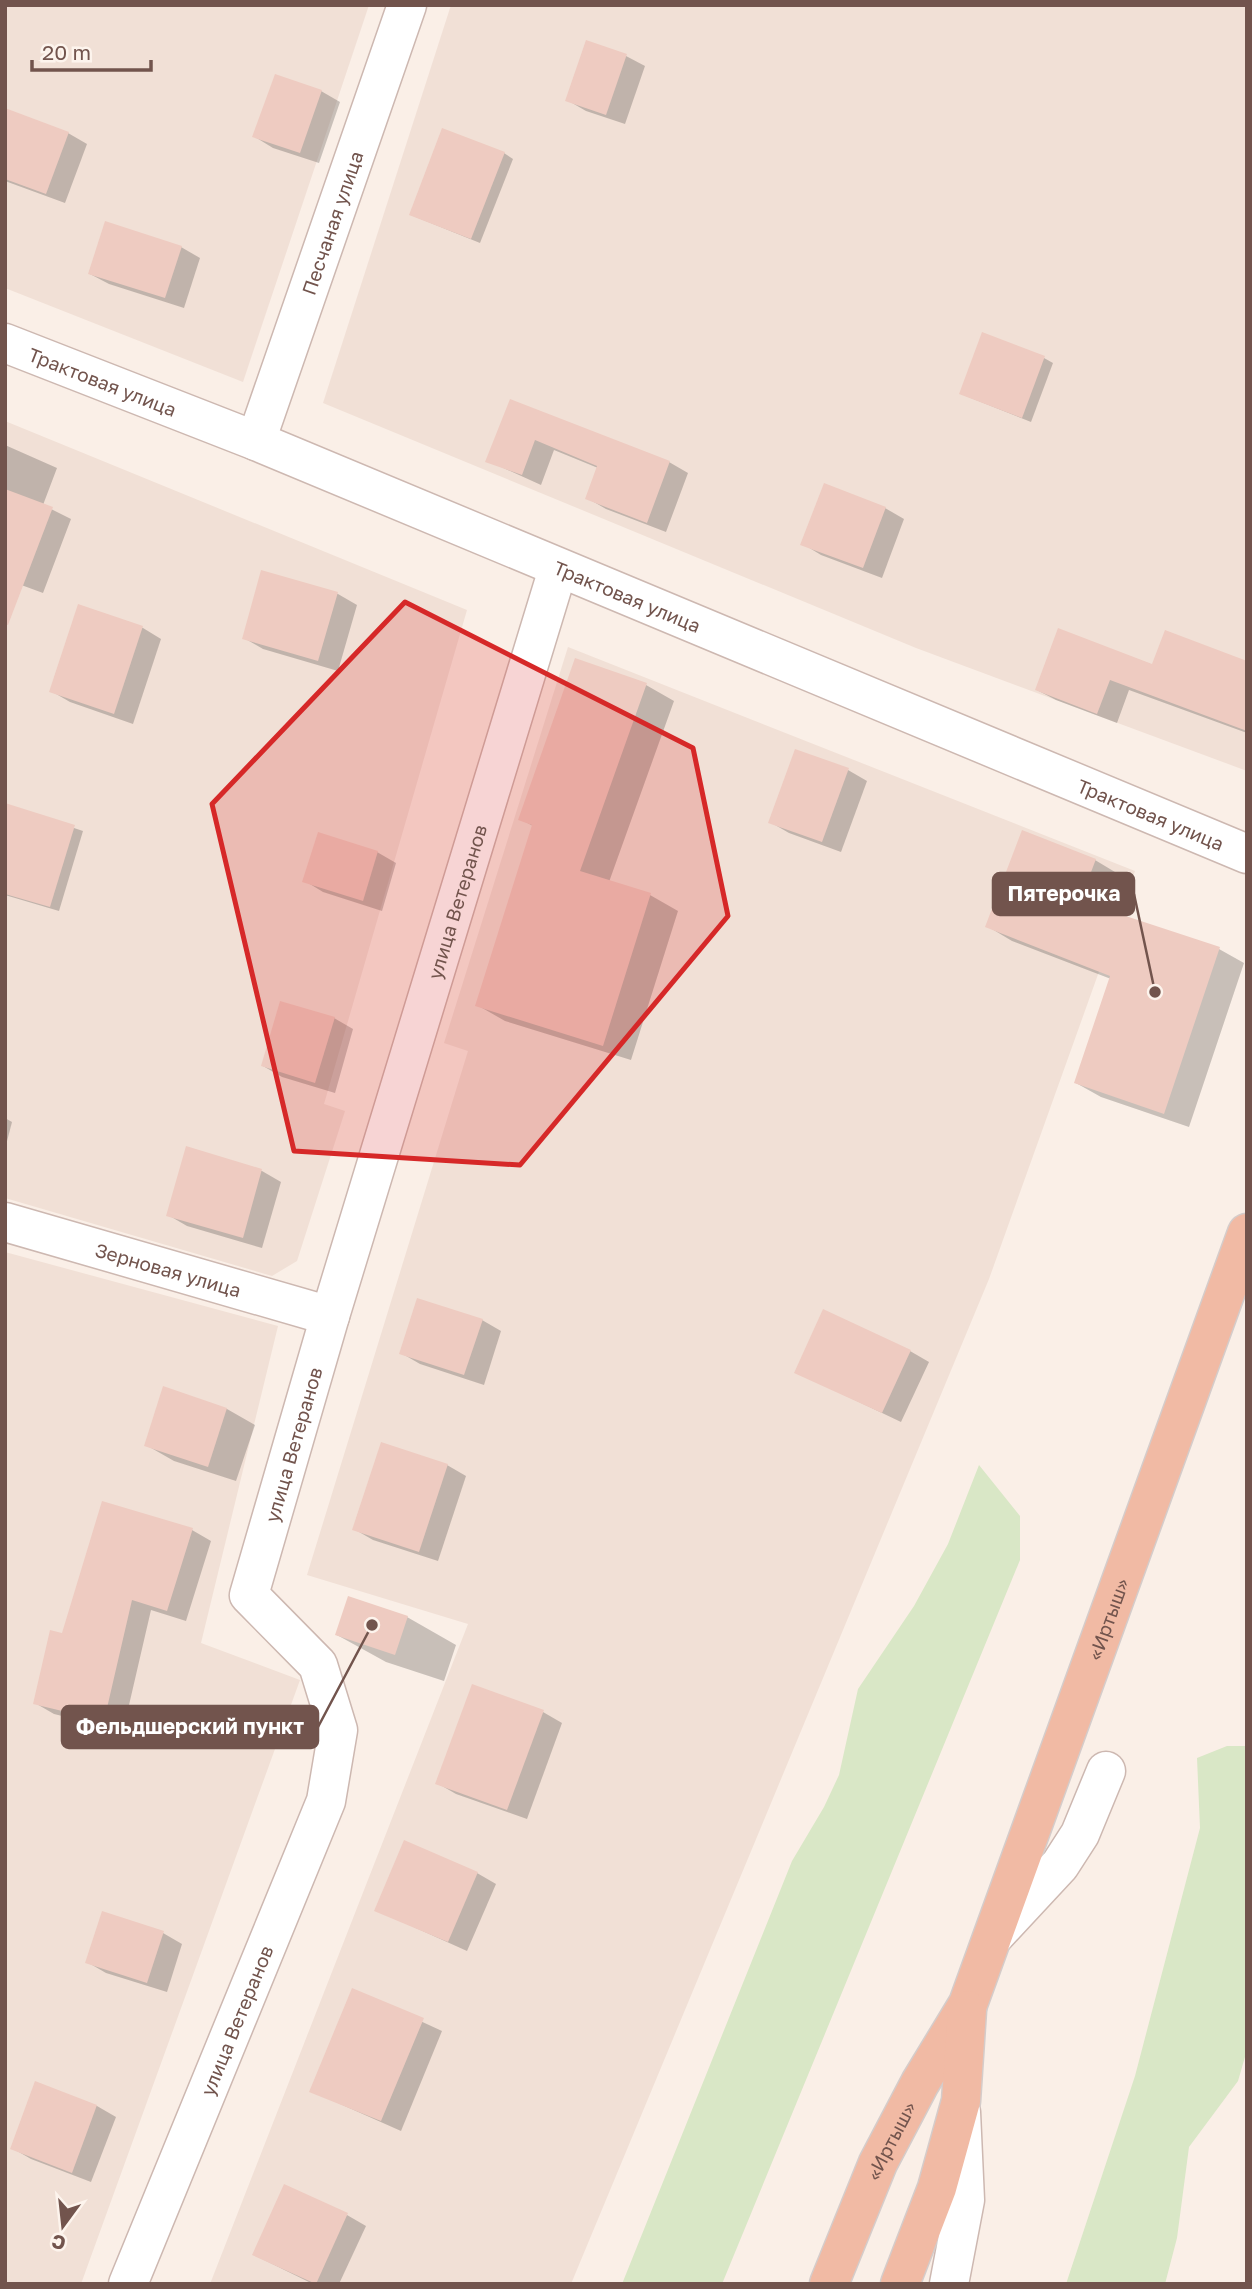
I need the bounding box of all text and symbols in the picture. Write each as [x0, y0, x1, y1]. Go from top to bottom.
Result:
scale bar [32, 28, 150, 72]
text: 20 m [42, 39, 91, 65]
street label: Песчаная улица [296, 148, 367, 298]
street label: Трактовая улица [26, 342, 180, 420]
street label: Трактовая улица [551, 555, 704, 637]
street label: Трактовая улица [1074, 773, 1228, 855]
street label: улица Ветеранов [422, 822, 491, 982]
callout: Пятерочка [993, 873, 1134, 915]
text: Пятерочка [1008, 880, 1120, 906]
street label: Зерновая улица [93, 1237, 244, 1301]
street label: улица Ветеранов [259, 1364, 326, 1525]
street label: «Иртыш» [1082, 1575, 1133, 1663]
callout: Фельдшерский пункт [62, 1706, 318, 1748]
text: Фельдшерский пункт [76, 1713, 304, 1739]
street label: улица Ветеранов [195, 1942, 277, 2099]
street label: «Иртыш» [861, 2097, 920, 2183]
north arrow [28, 2191, 98, 2261]
text: С [49, 2230, 68, 2256]

